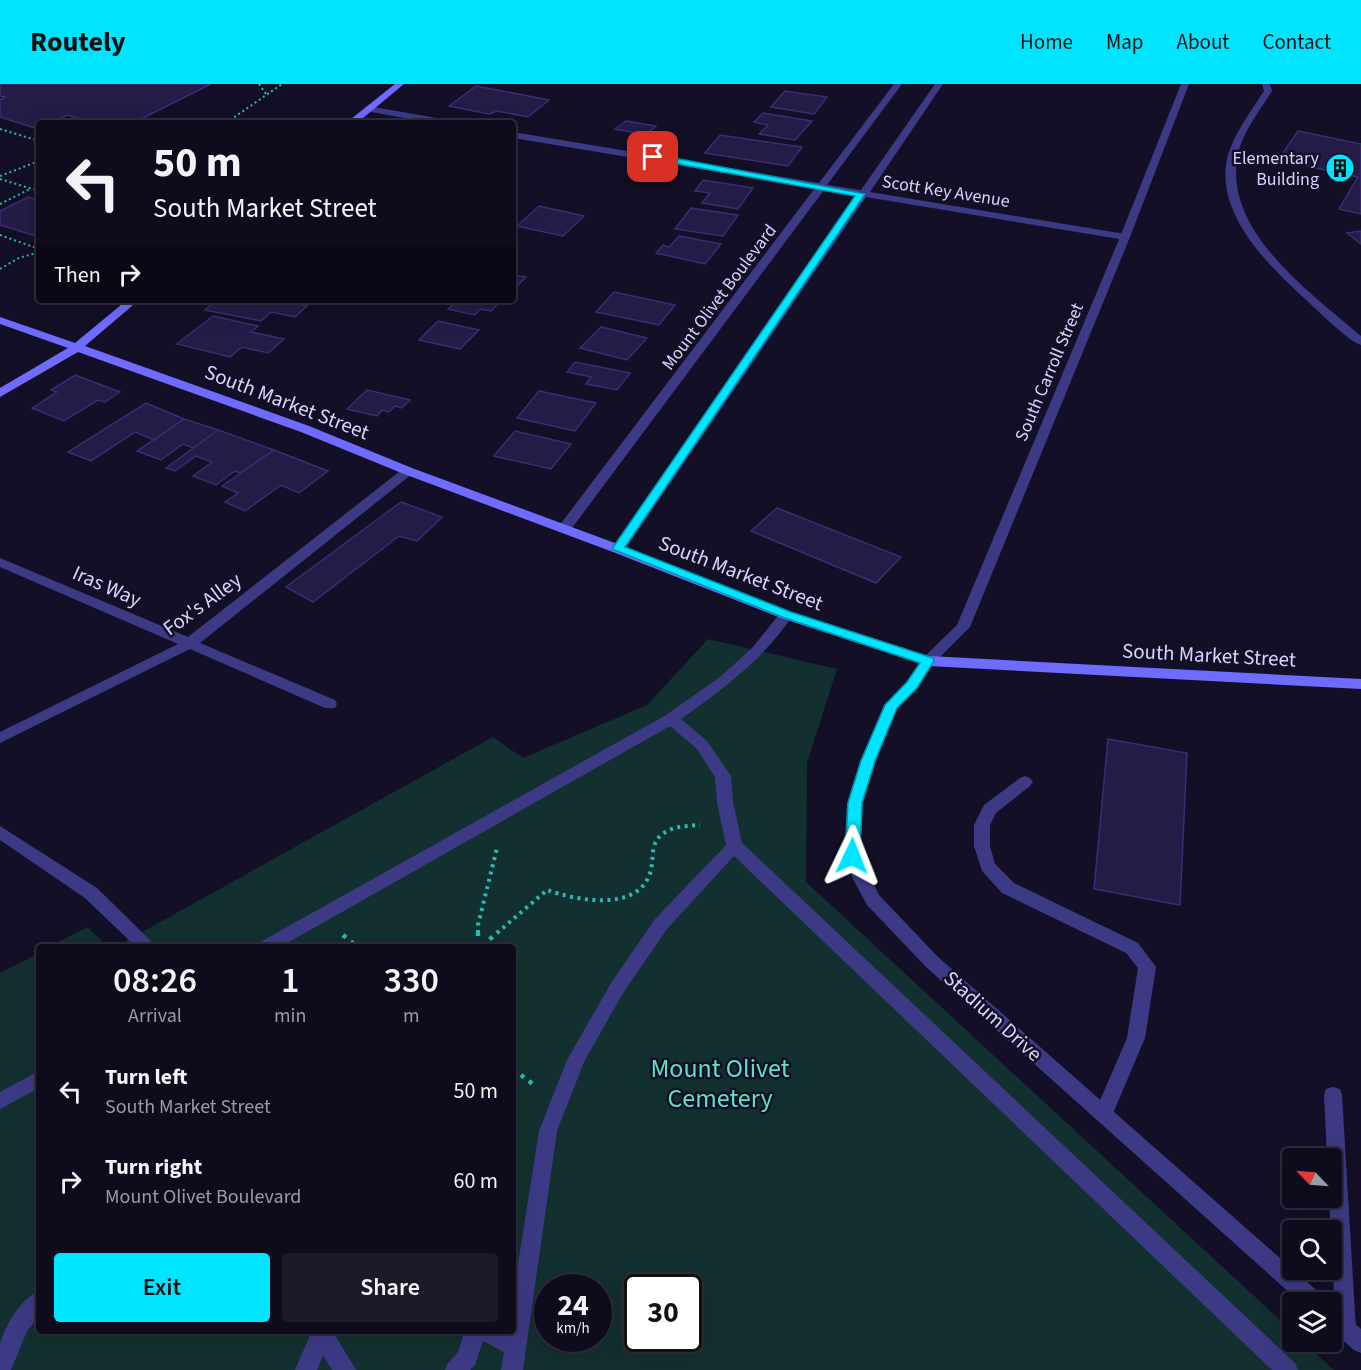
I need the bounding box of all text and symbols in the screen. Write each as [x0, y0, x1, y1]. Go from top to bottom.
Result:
text: Routely [30, 22, 126, 62]
text: Home [1020, 27, 1073, 57]
text: Map [1106, 27, 1144, 57]
text: About [1177, 27, 1229, 57]
text: Contact [1262, 27, 1331, 57]
pin [627, 131, 678, 182]
text: 50 m [153, 133, 242, 193]
icon: arrive [636, 140, 669, 173]
icon: left [54, 144, 132, 222]
place label: Elementary Building [1232, 146, 1320, 192]
building icon: Elementary Building [1324, 152, 1356, 184]
street label: Scott Key Avenue [880, 169, 1012, 214]
text: South Market Street [153, 189, 377, 228]
street label: Mount Olivet Boulevard [656, 219, 783, 375]
icon: right [113, 258, 146, 291]
text: Then [54, 259, 101, 291]
street label: South Carroll Street [1009, 299, 1090, 445]
street label: South Market Street [200, 357, 374, 447]
street label: South Market Street [654, 528, 828, 618]
street label: Iras Way [68, 558, 146, 615]
street label: Fox's Alley [156, 565, 248, 643]
street label: South Market Street [1121, 635, 1297, 675]
position arrow [820, 824, 884, 888]
text: 08:26 [113, 955, 197, 1006]
text: 1 [281, 955, 299, 1006]
text: 330 [383, 955, 439, 1006]
street label: Stadium Drive [937, 964, 1049, 1068]
text: Arrival [128, 1002, 182, 1030]
text: min [274, 1002, 306, 1030]
text: m [403, 1002, 419, 1030]
park label: Mount Olivet Cemetery [650, 1050, 790, 1117]
text: Turn left [105, 1061, 187, 1093]
icon: left [54, 1075, 87, 1108]
text: 50 m [453, 1075, 498, 1107]
text: South Market Street [105, 1093, 271, 1121]
north arrow [1282, 1148, 1342, 1208]
map controls [1282, 1148, 1342, 1352]
text: Turn right [105, 1151, 202, 1183]
icon: right [54, 1165, 87, 1198]
text: 60 m [453, 1165, 498, 1197]
text: Mount Olivet Boulevard [105, 1183, 301, 1211]
button: search [1282, 1220, 1342, 1280]
button: Exit [54, 1253, 270, 1322]
button: Share [282, 1253, 498, 1322]
speed limit sign: 30 [624, 1274, 702, 1352]
text: 24 [557, 1284, 589, 1327]
button: layers [1282, 1292, 1342, 1352]
text: km/h [556, 1318, 590, 1339]

